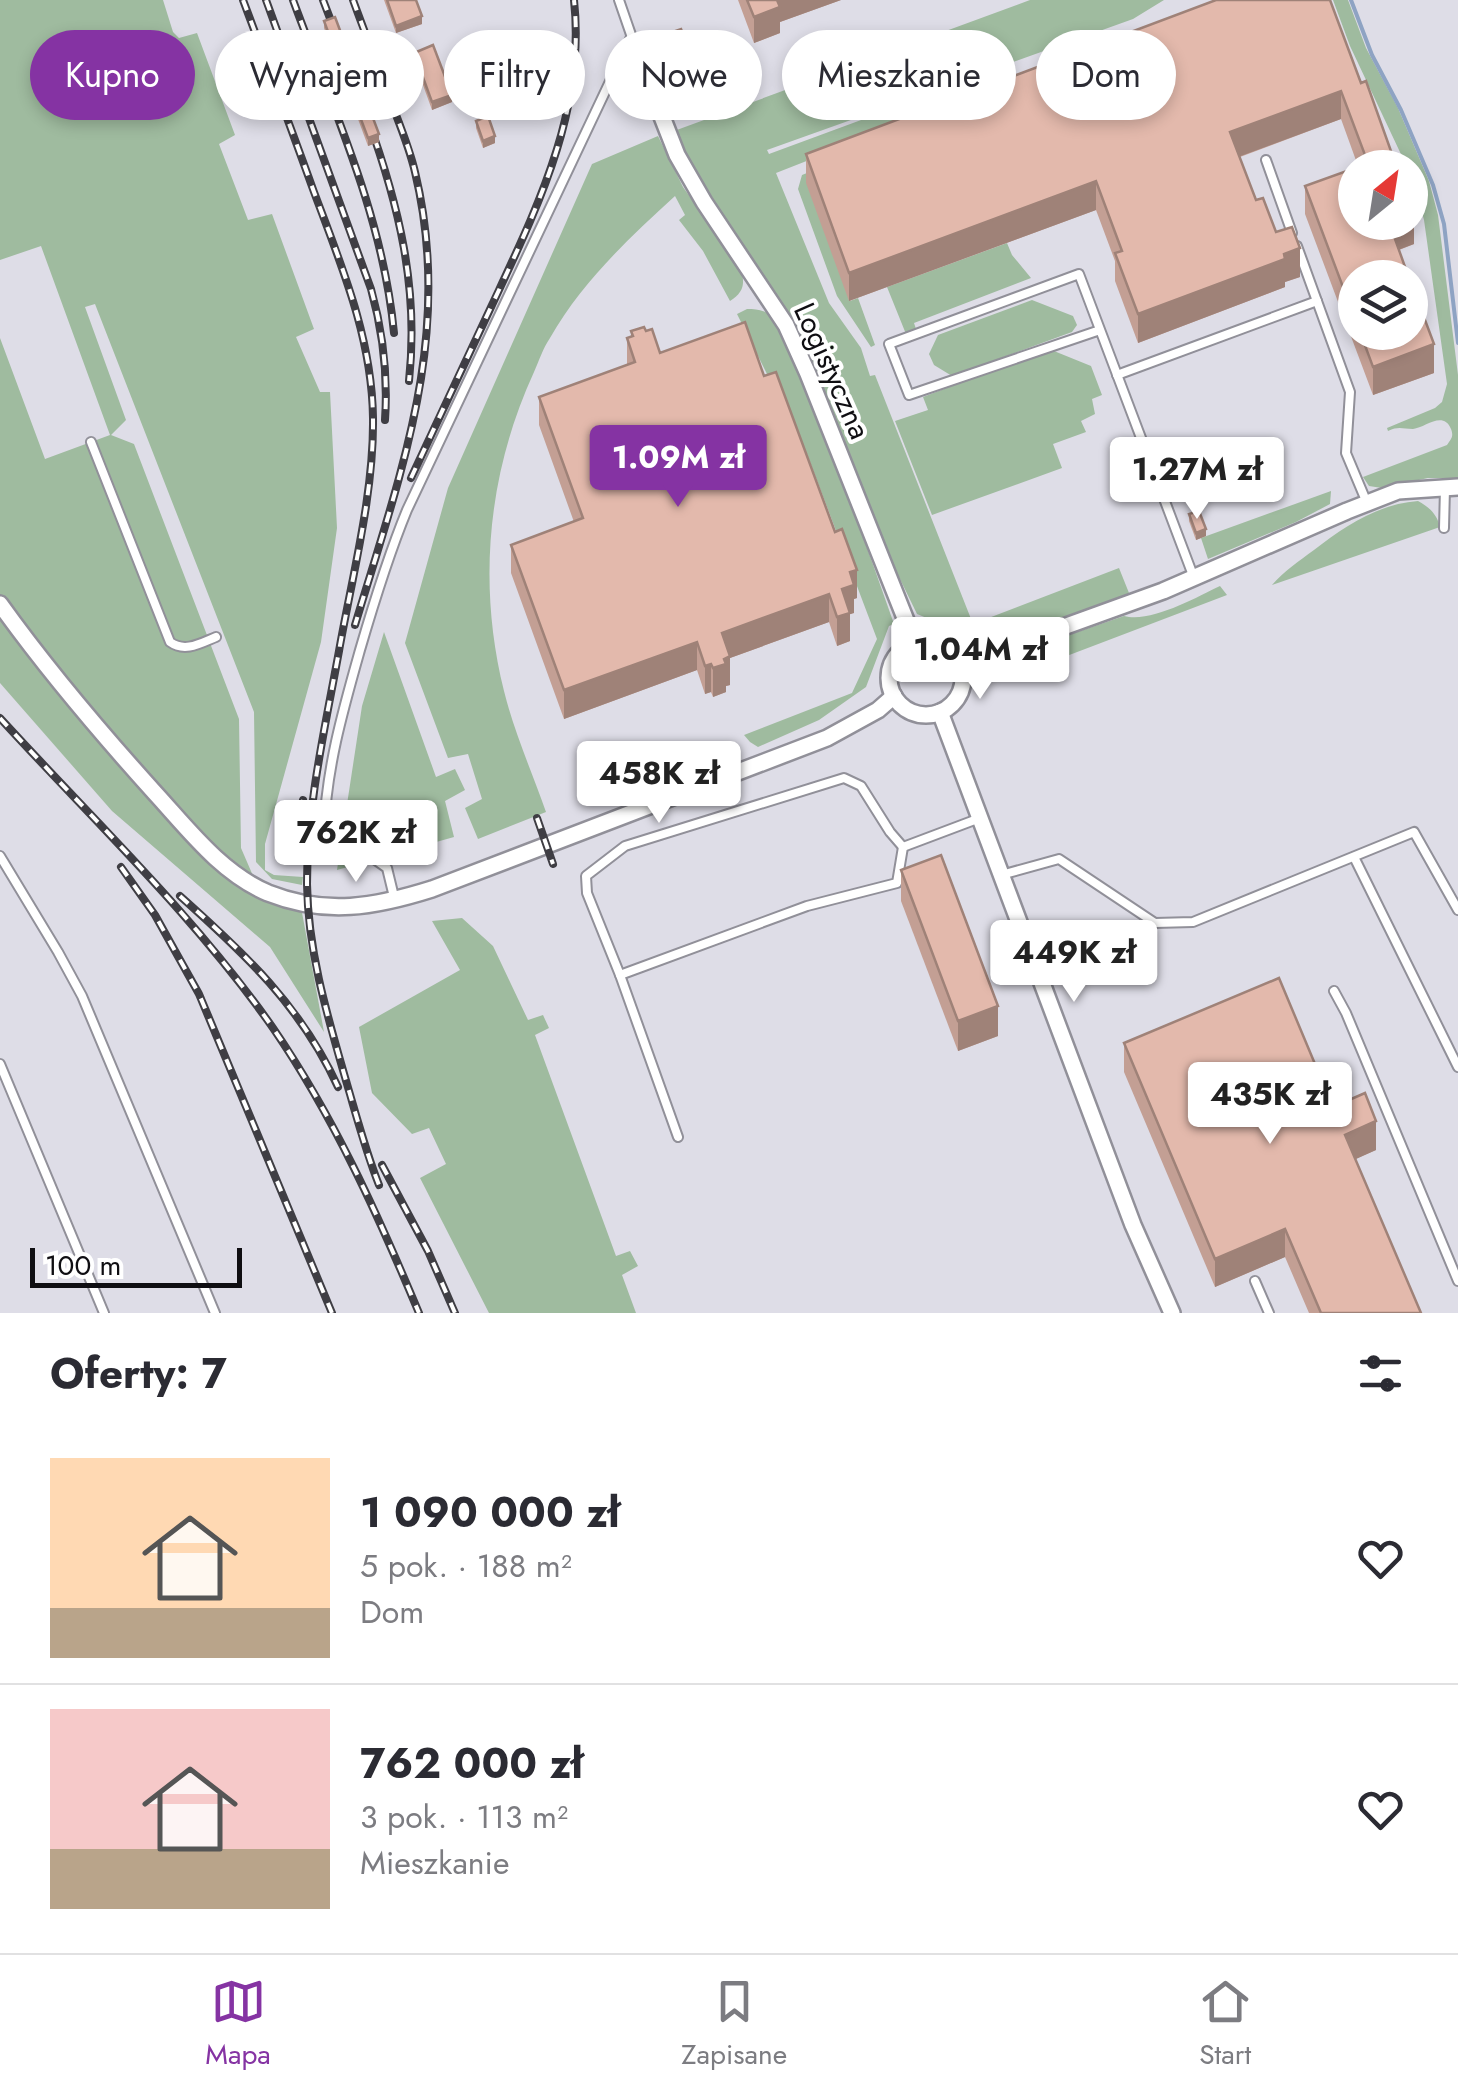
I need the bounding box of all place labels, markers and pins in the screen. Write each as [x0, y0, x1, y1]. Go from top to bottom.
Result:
pin: 1.09M zł [575, 425, 781, 510]
pin: 1.27M zł [1094, 437, 1300, 522]
pin: 1.04M zł [877, 617, 1083, 702]
pin: 458K zł [567, 741, 751, 826]
pin: 762K zł [264, 800, 448, 885]
pin: 449K zł [982, 920, 1166, 1005]
pin: 435K zł [1178, 1062, 1362, 1147]

